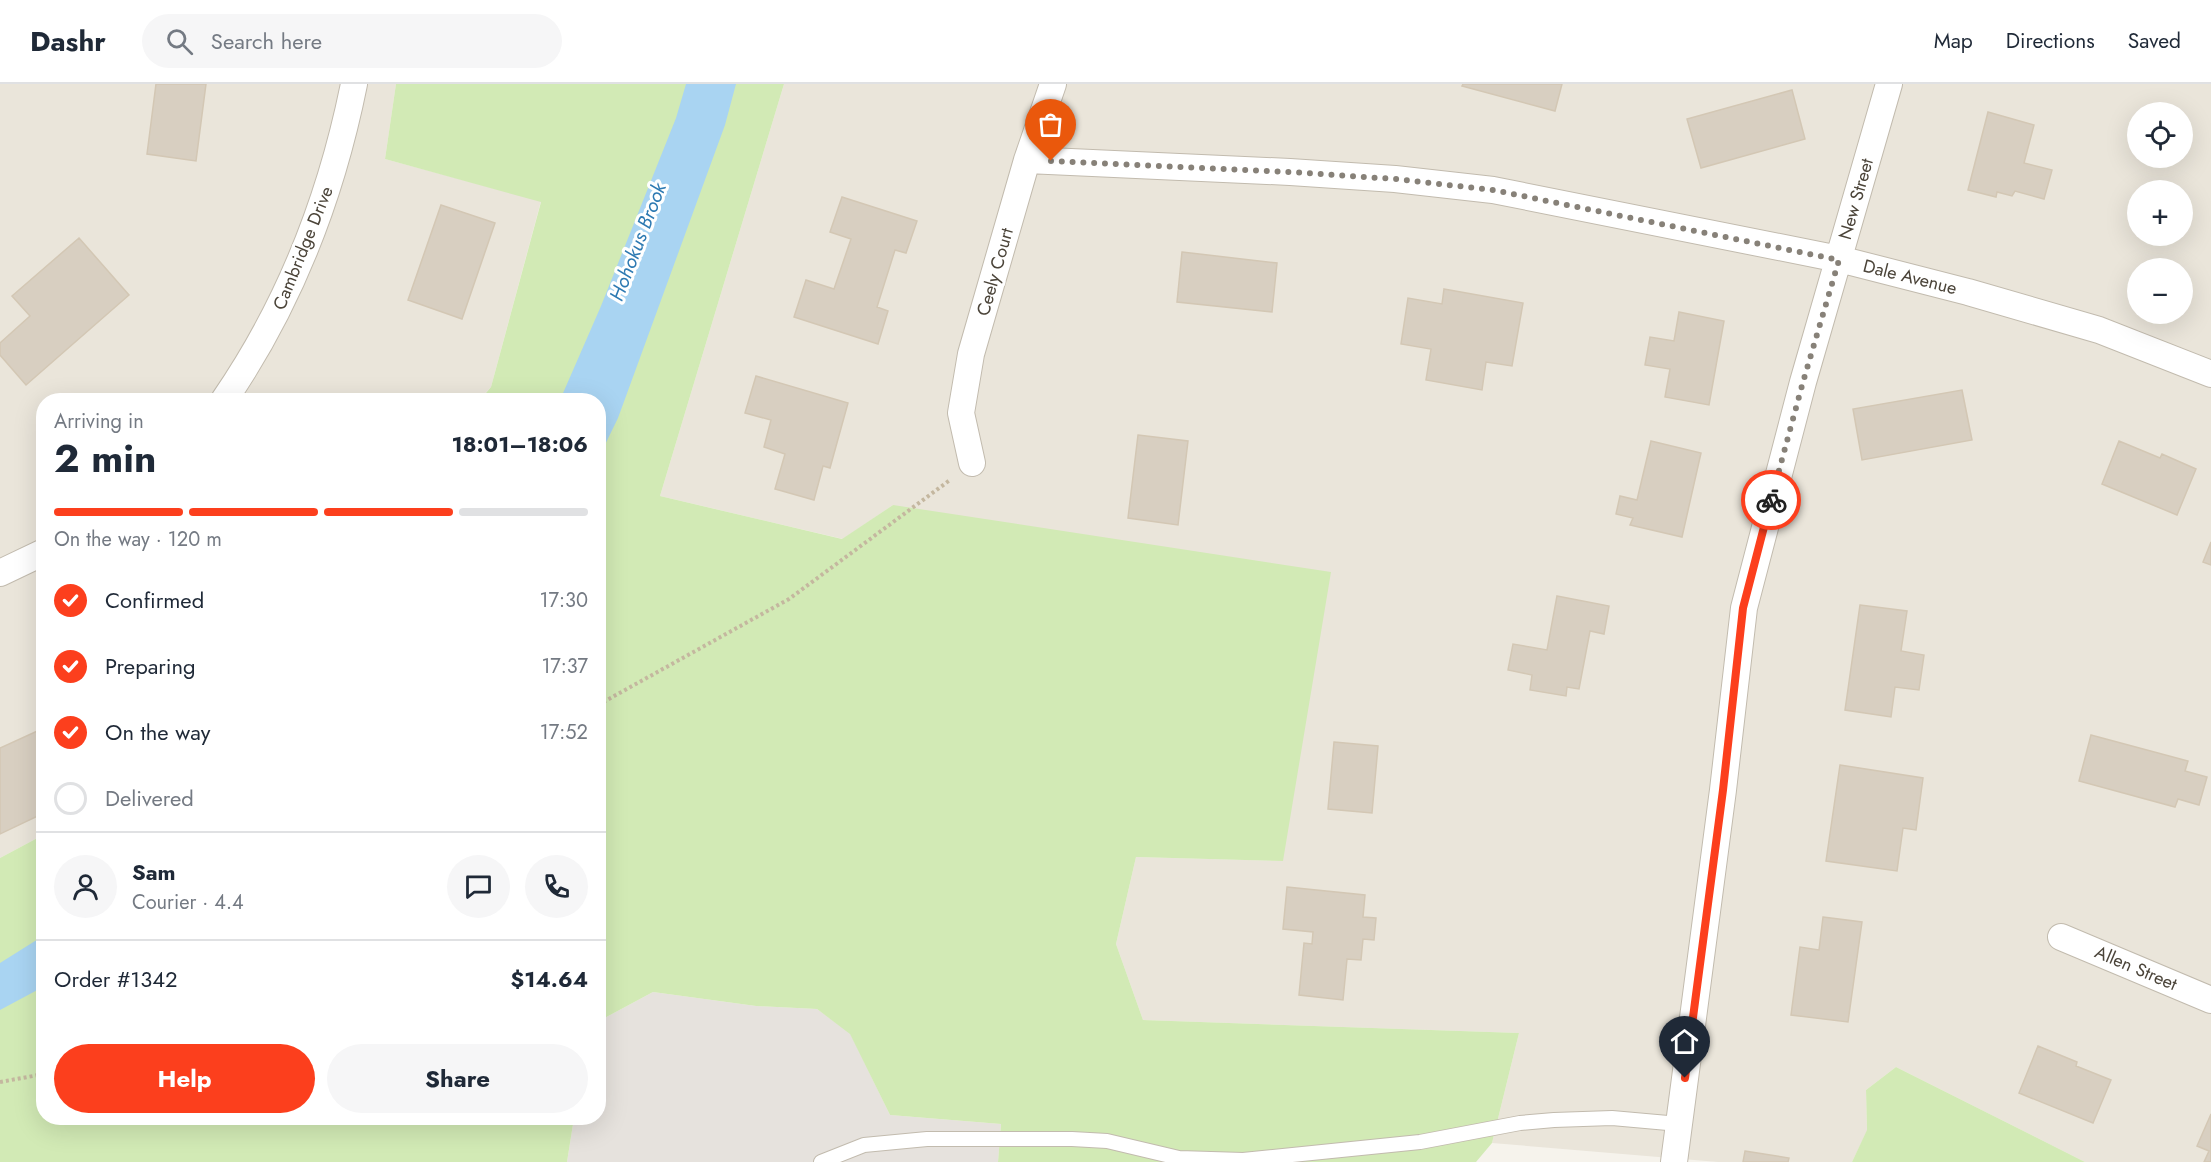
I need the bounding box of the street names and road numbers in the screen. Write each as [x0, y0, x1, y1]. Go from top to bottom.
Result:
street label: New Street [1832, 155, 1880, 243]
street label: Cambridge Drive [266, 182, 340, 314]
street label: Ceely Court [970, 224, 1020, 319]
street label: Dale Avenue [1860, 253, 1960, 301]
street label: Allen Street [2091, 939, 2182, 997]

